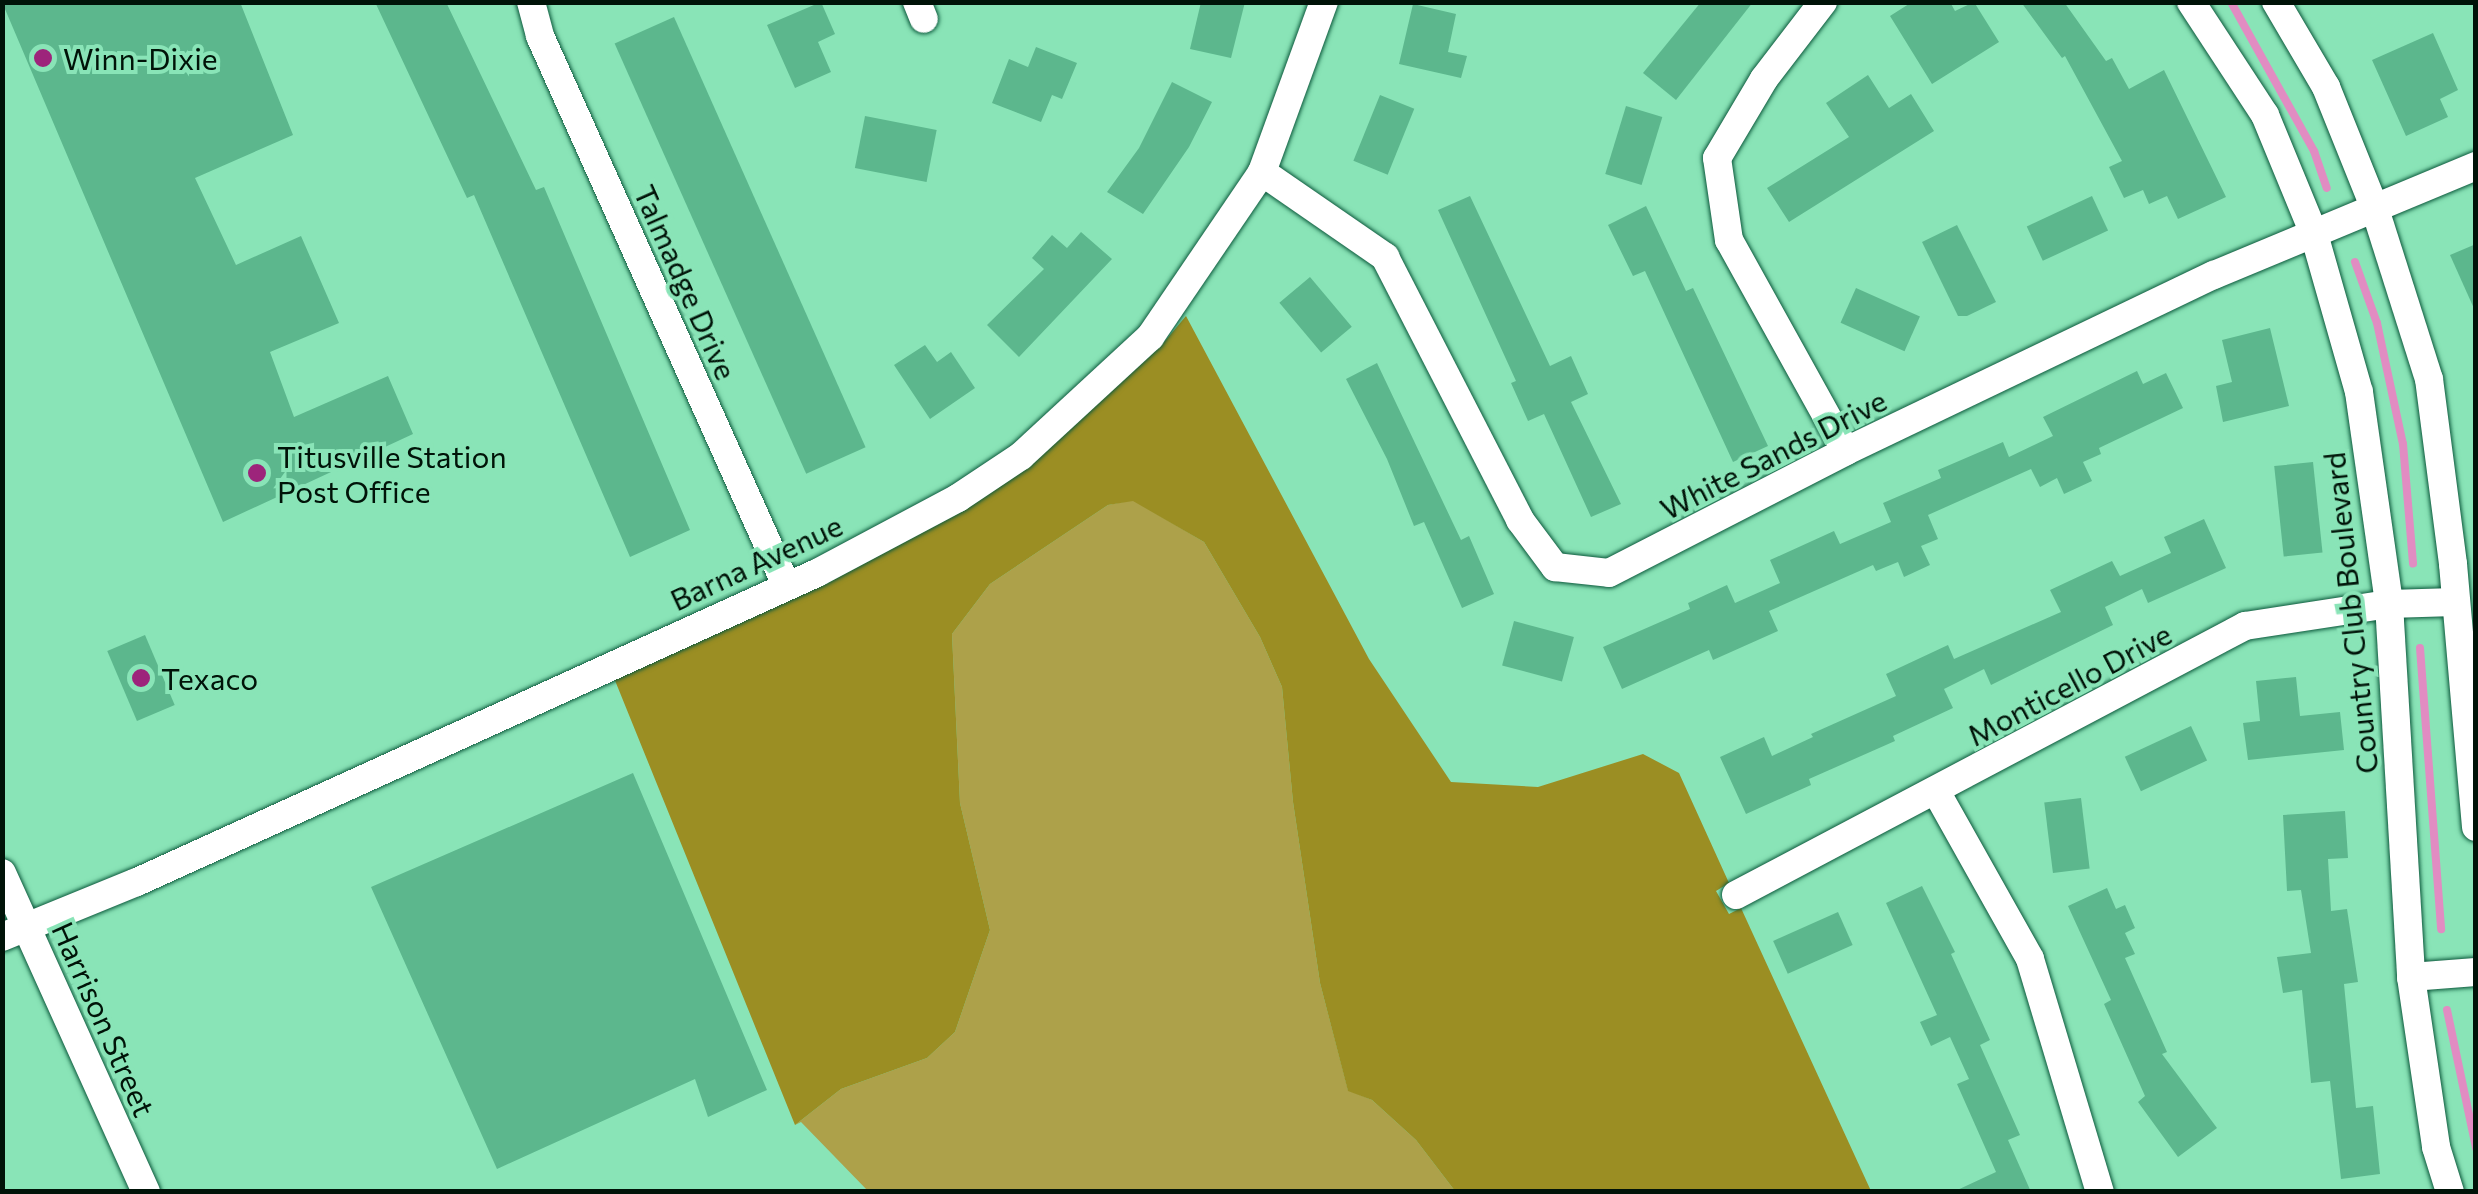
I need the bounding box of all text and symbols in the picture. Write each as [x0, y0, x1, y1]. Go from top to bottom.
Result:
place label: Winn-Dixie [63, 40, 218, 76]
marker: Winn-Dixie [32, 47, 54, 69]
street label: Talmadge Drive [627, 179, 745, 385]
street label: White Sands Drive [1654, 381, 1892, 527]
place label: Titusville Station Post Office [277, 438, 507, 508]
street label: Country Club Boulevard [2315, 450, 2385, 776]
marker: Titusville Station Post Office [246, 462, 268, 484]
street label: Barna Avenue [664, 506, 848, 618]
street label: Monticello Drive [1961, 615, 2177, 753]
place label: Texaco [161, 660, 258, 696]
marker: Texaco [130, 667, 152, 689]
street label: Harrison Street [45, 916, 163, 1122]

